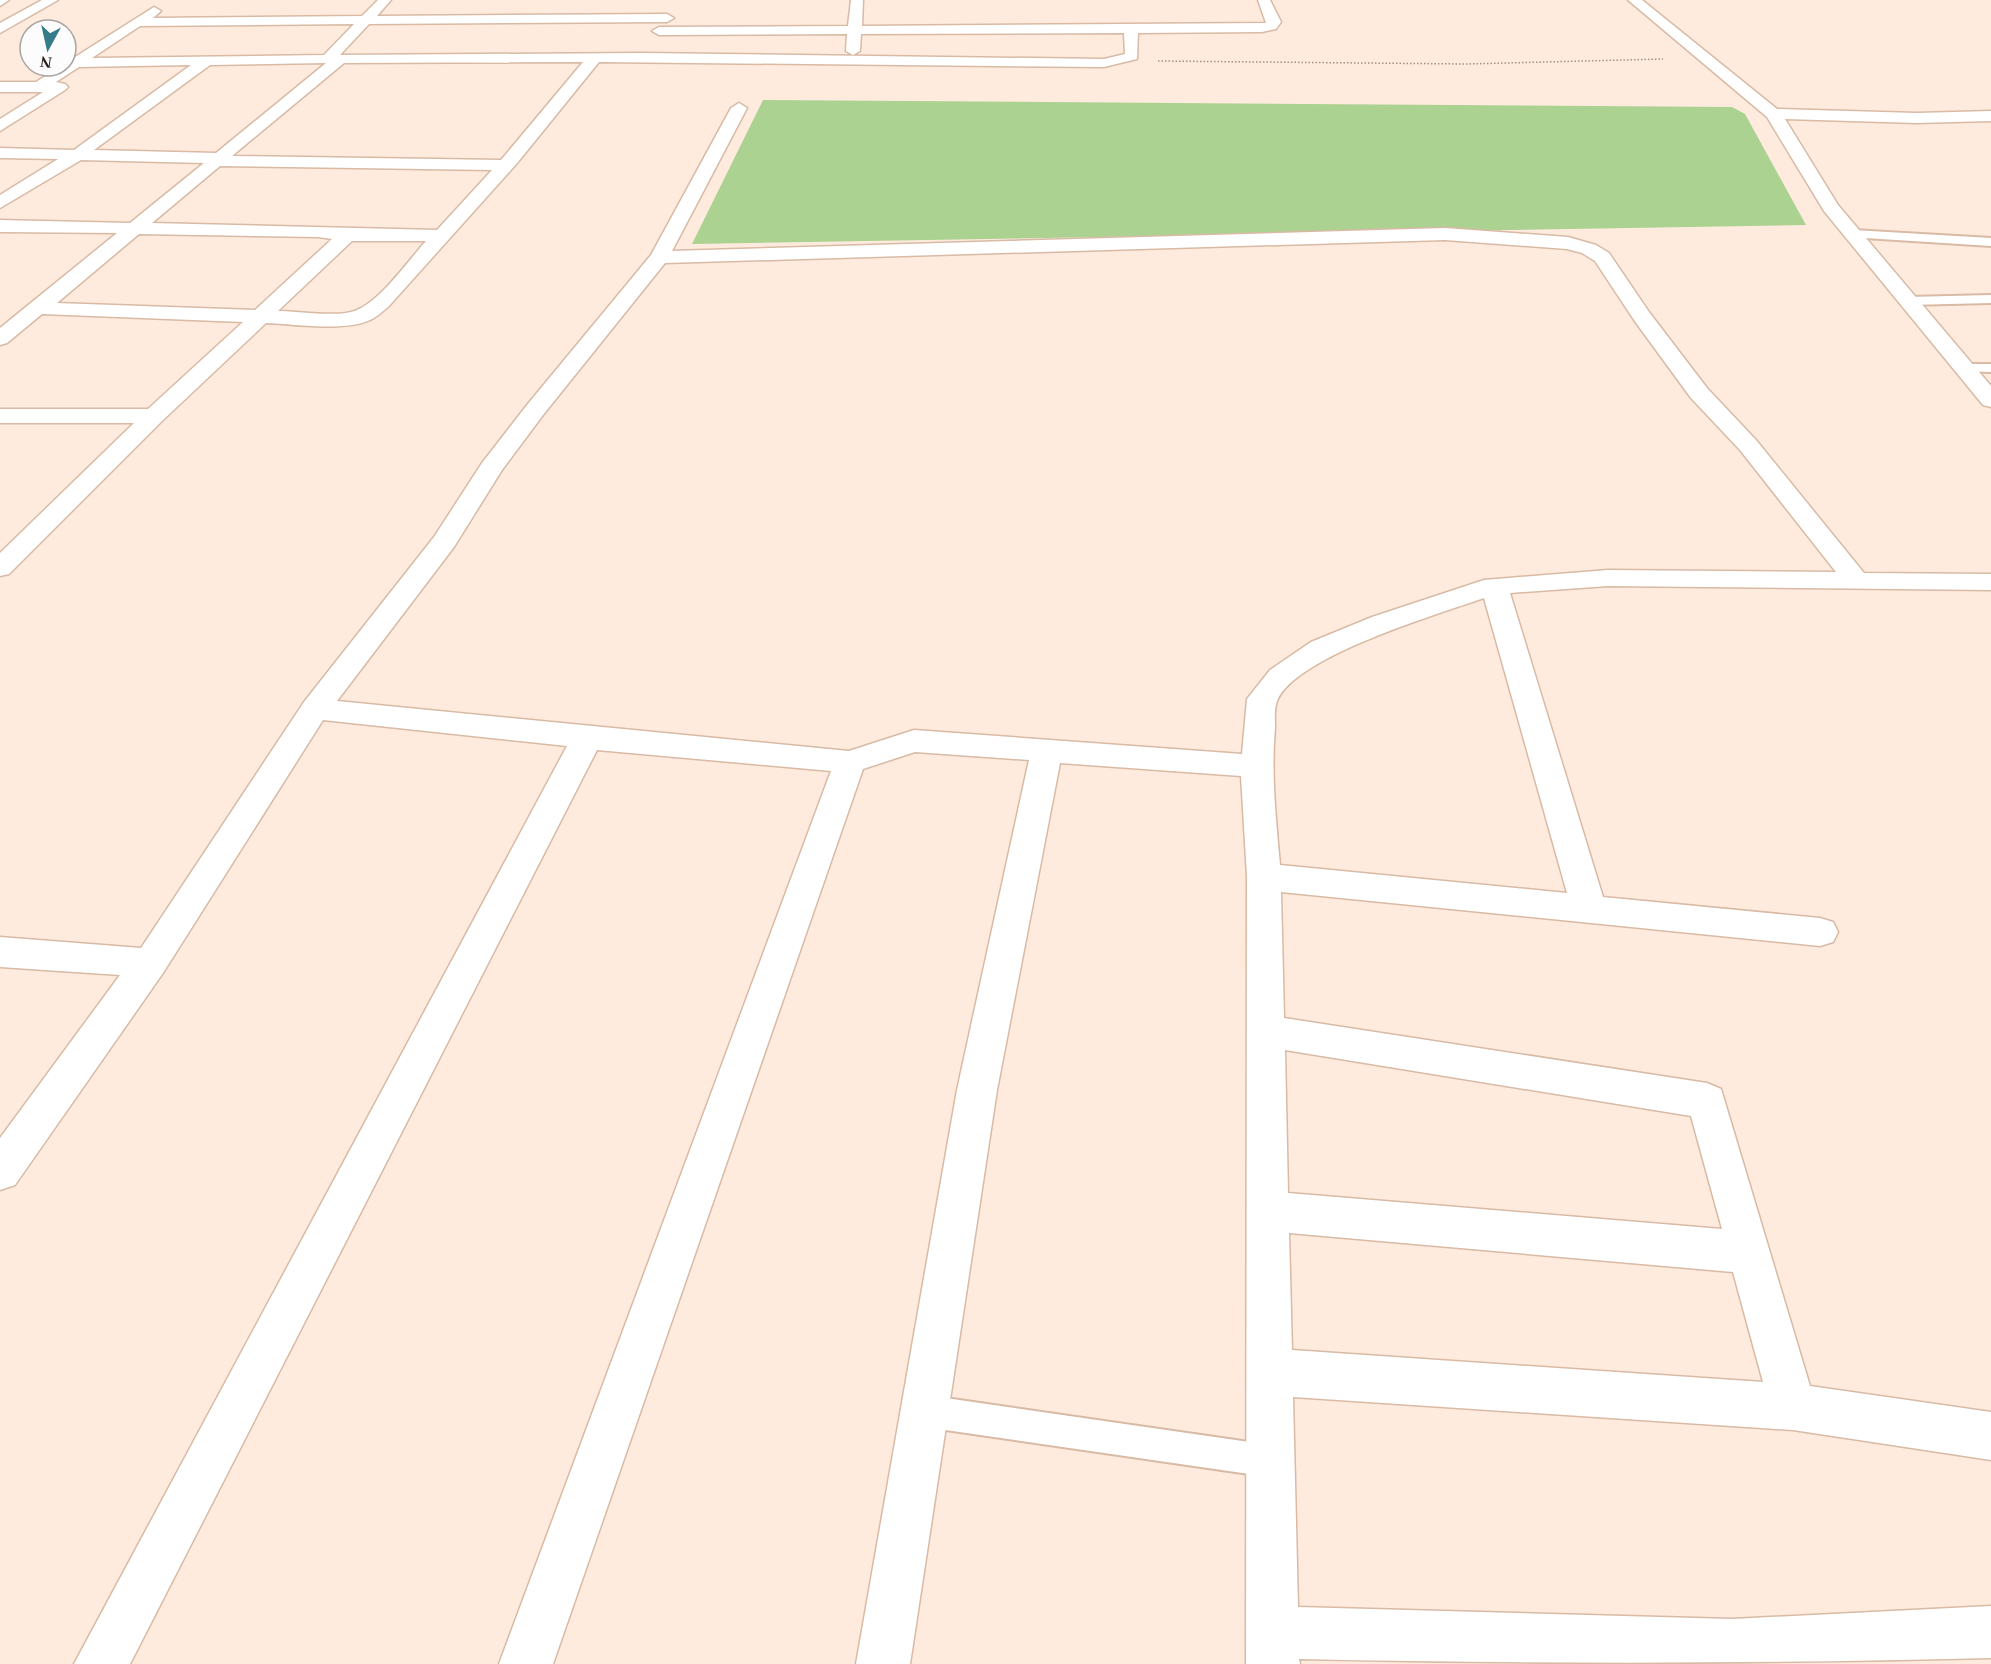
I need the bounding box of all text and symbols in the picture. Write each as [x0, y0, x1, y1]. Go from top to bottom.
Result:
north arrow [18, 18, 78, 78]
text: N [39, 53, 53, 72]

